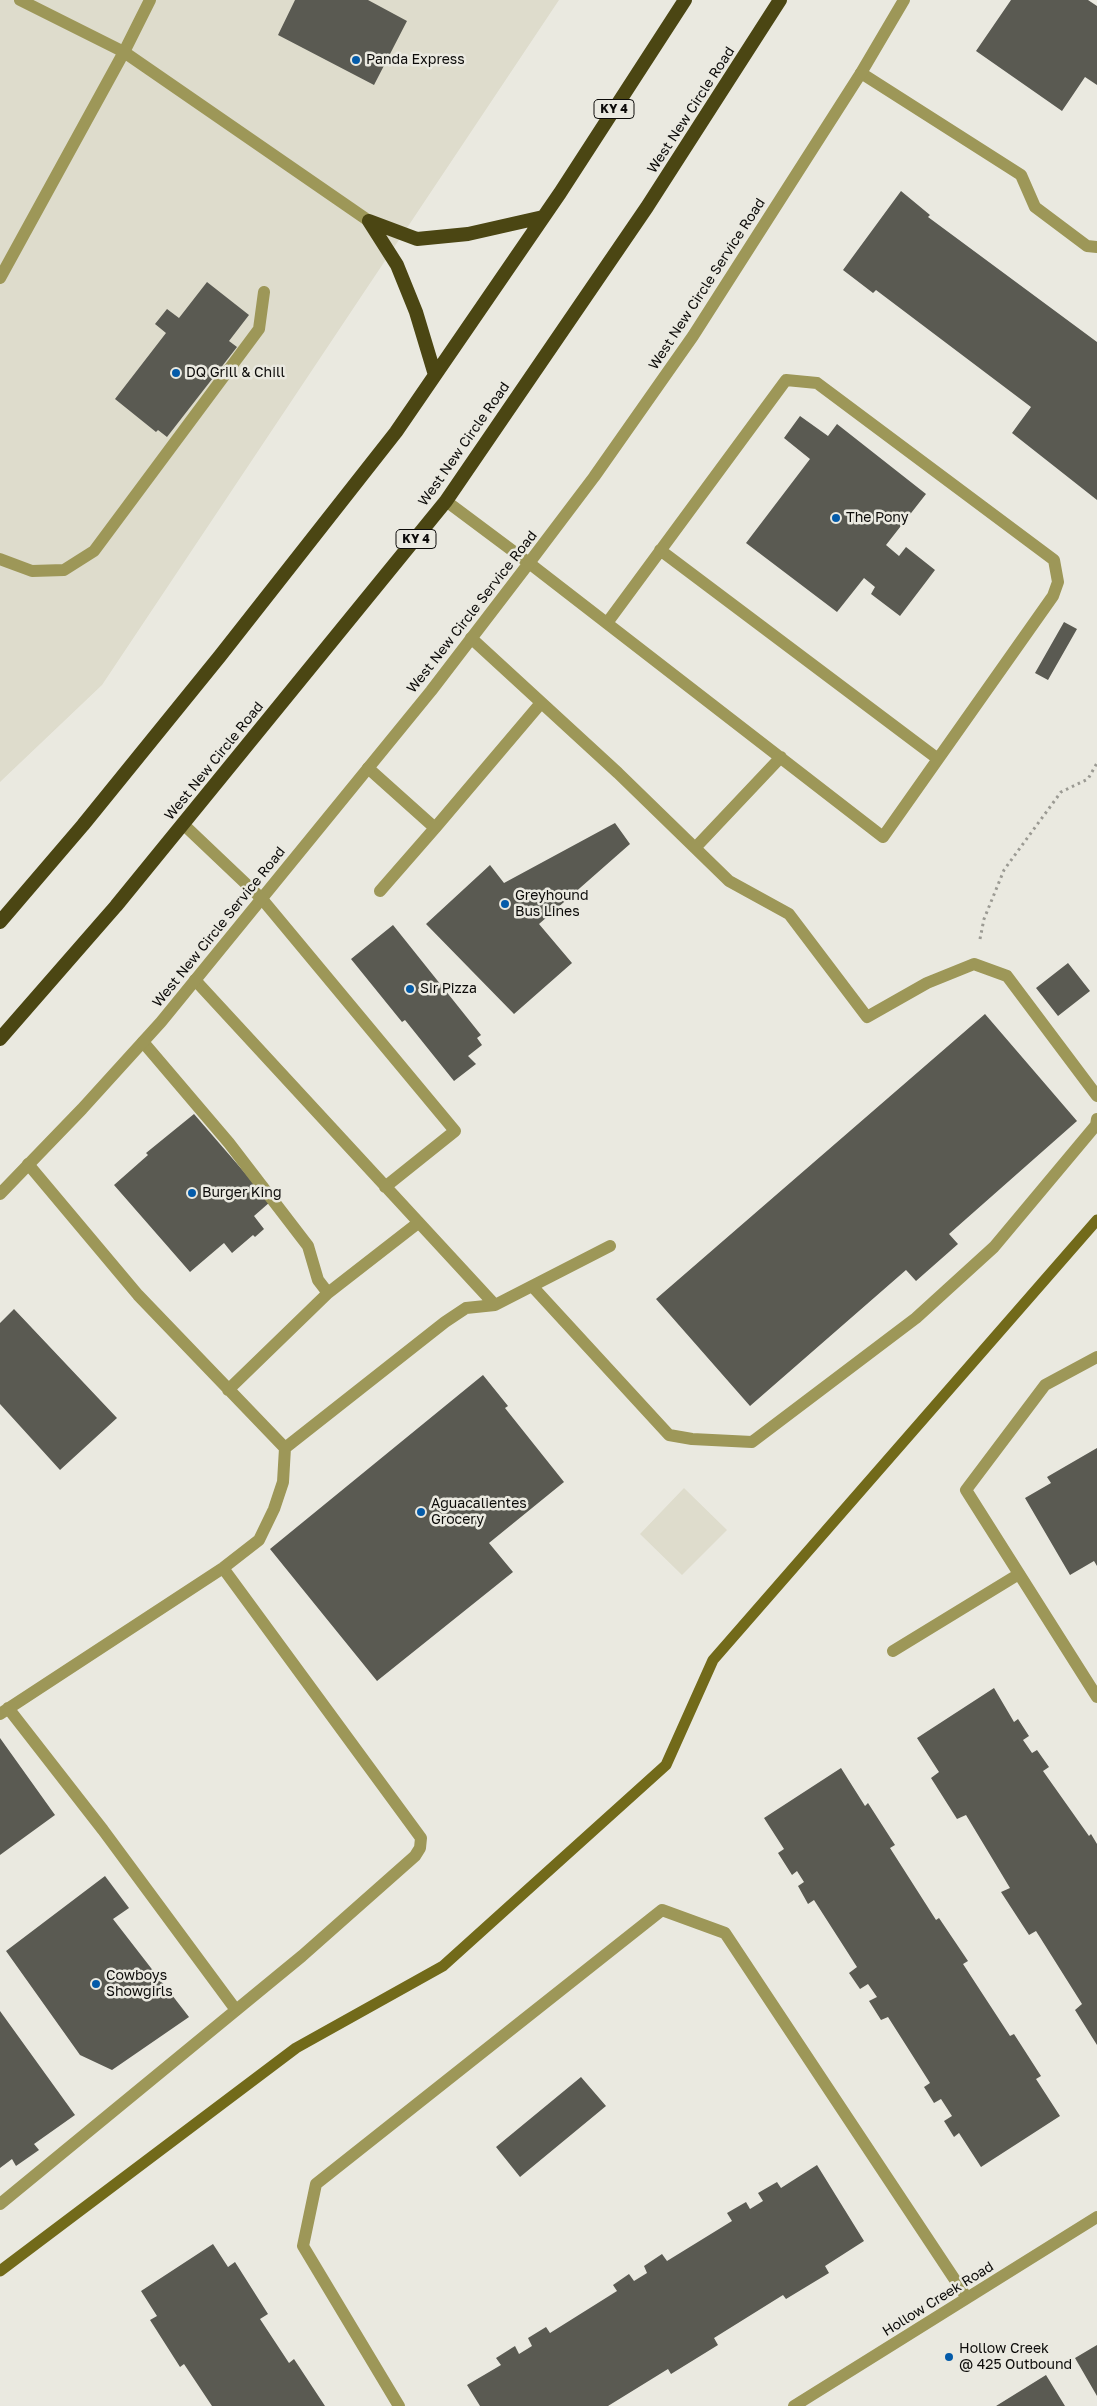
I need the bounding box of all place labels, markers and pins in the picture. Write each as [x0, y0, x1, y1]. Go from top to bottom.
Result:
place label: Panda Express [366, 52, 465, 68]
marker: Panda Express [350, 54, 362, 66]
place label: DQ Grill & Chill [186, 365, 285, 381]
marker: DQ Grill & Chill [170, 367, 182, 379]
place label: The Pony [846, 510, 909, 526]
marker: The Pony [830, 512, 842, 524]
place label: Greyhound Bus Lines [515, 888, 589, 920]
marker: Greyhound Bus Lines [499, 898, 511, 910]
place label: Sir Pizza [420, 981, 477, 997]
marker: Sir Pizza [404, 983, 416, 995]
place label: Burger King [202, 1185, 281, 1201]
marker: Burger King [186, 1187, 198, 1199]
place label: Aguacalientes Grocery [431, 1496, 527, 1528]
marker: Aguacalientes Grocery [415, 1506, 427, 1518]
place label: Cowboys Showgirls [106, 1968, 173, 2000]
marker: Cowboys Showgirls [90, 1978, 102, 1990]
place label: Hollow Creek @ 425 Outbound [959, 2341, 1072, 2374]
marker: Hollow Creek @ 425 Outbound [943, 2351, 955, 2363]

